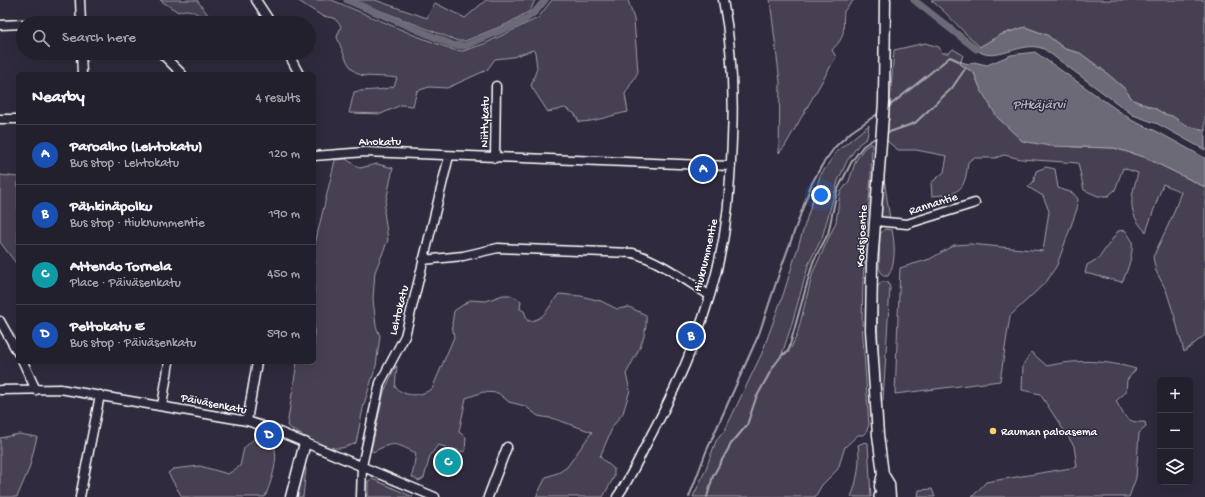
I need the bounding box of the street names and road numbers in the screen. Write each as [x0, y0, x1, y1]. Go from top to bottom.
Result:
street label: Niittykatu [479, 96, 493, 148]
street label: Ahokatu [359, 136, 402, 150]
street label: Rannantie [907, 190, 961, 219]
street label: Kodisjoentie [854, 204, 872, 268]
street label: Hiuknummentie [692, 217, 722, 293]
street label: Lehtokatu [387, 284, 413, 337]
street label: Päiväsenkatu [179, 392, 248, 418]

